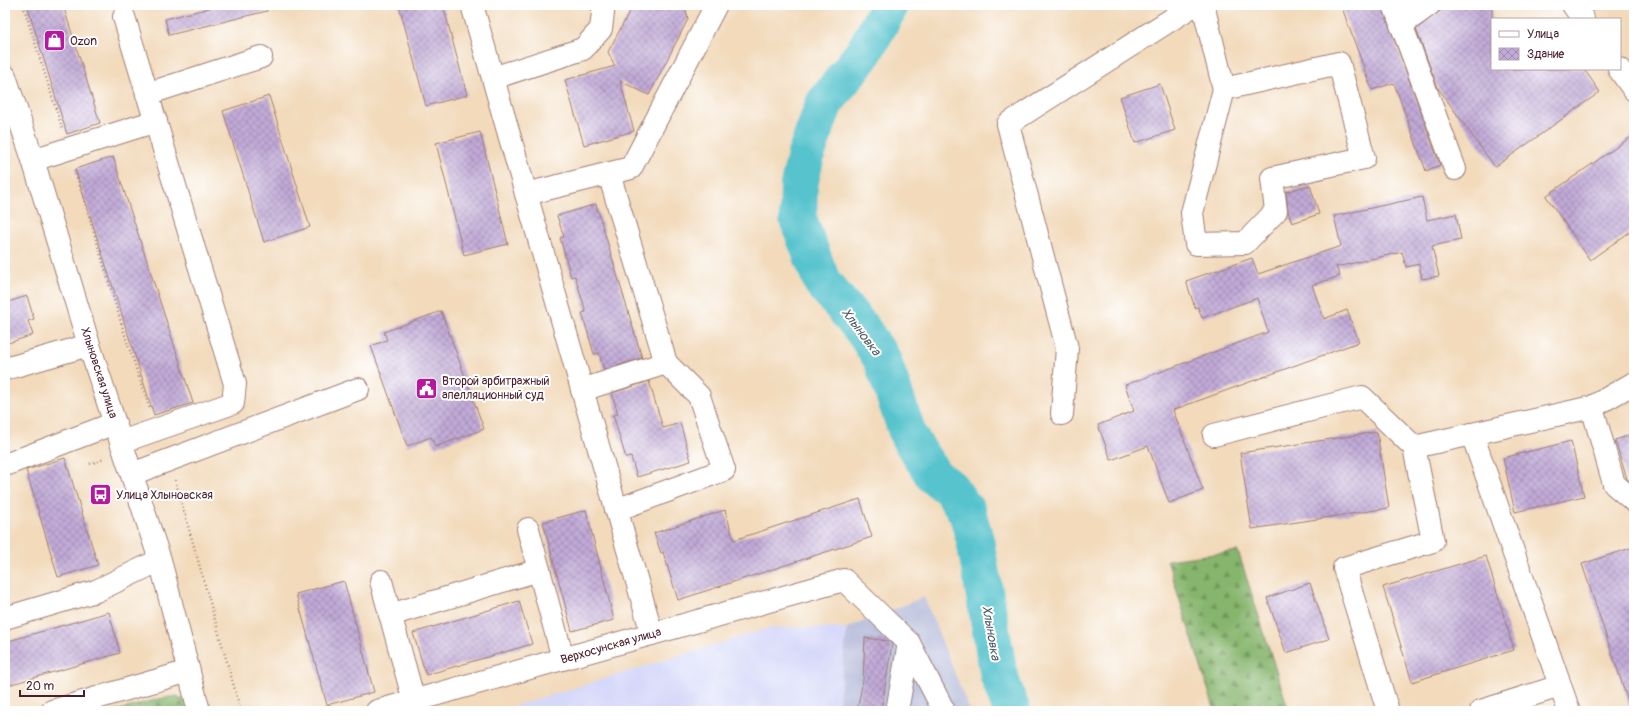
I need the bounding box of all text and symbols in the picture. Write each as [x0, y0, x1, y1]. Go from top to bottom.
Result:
legend [1491, 18, 1621, 70]
text: Улица [1527, 27, 1559, 42]
shop icon: Ozon [42, 28, 68, 54]
place label: Ozon [70, 34, 97, 49]
text: Здание [1527, 47, 1564, 62]
water label: Хлыновка [838, 305, 884, 359]
street label: Хлыновская улица [77, 326, 121, 421]
place label: Второй арбитражный апелляционный суд [442, 374, 550, 403]
public building icon: Второй арбитражный апелляционный суд [414, 375, 440, 401]
bus stop icon: Улица Хлыновская [87, 482, 113, 508]
place label: Улица Хлыновская [116, 488, 213, 503]
water label: Хлыновка [978, 605, 1004, 662]
street label: Верхосунская улица [559, 624, 663, 668]
scale bar [20, 672, 84, 698]
text: 20 m [26, 679, 55, 694]

